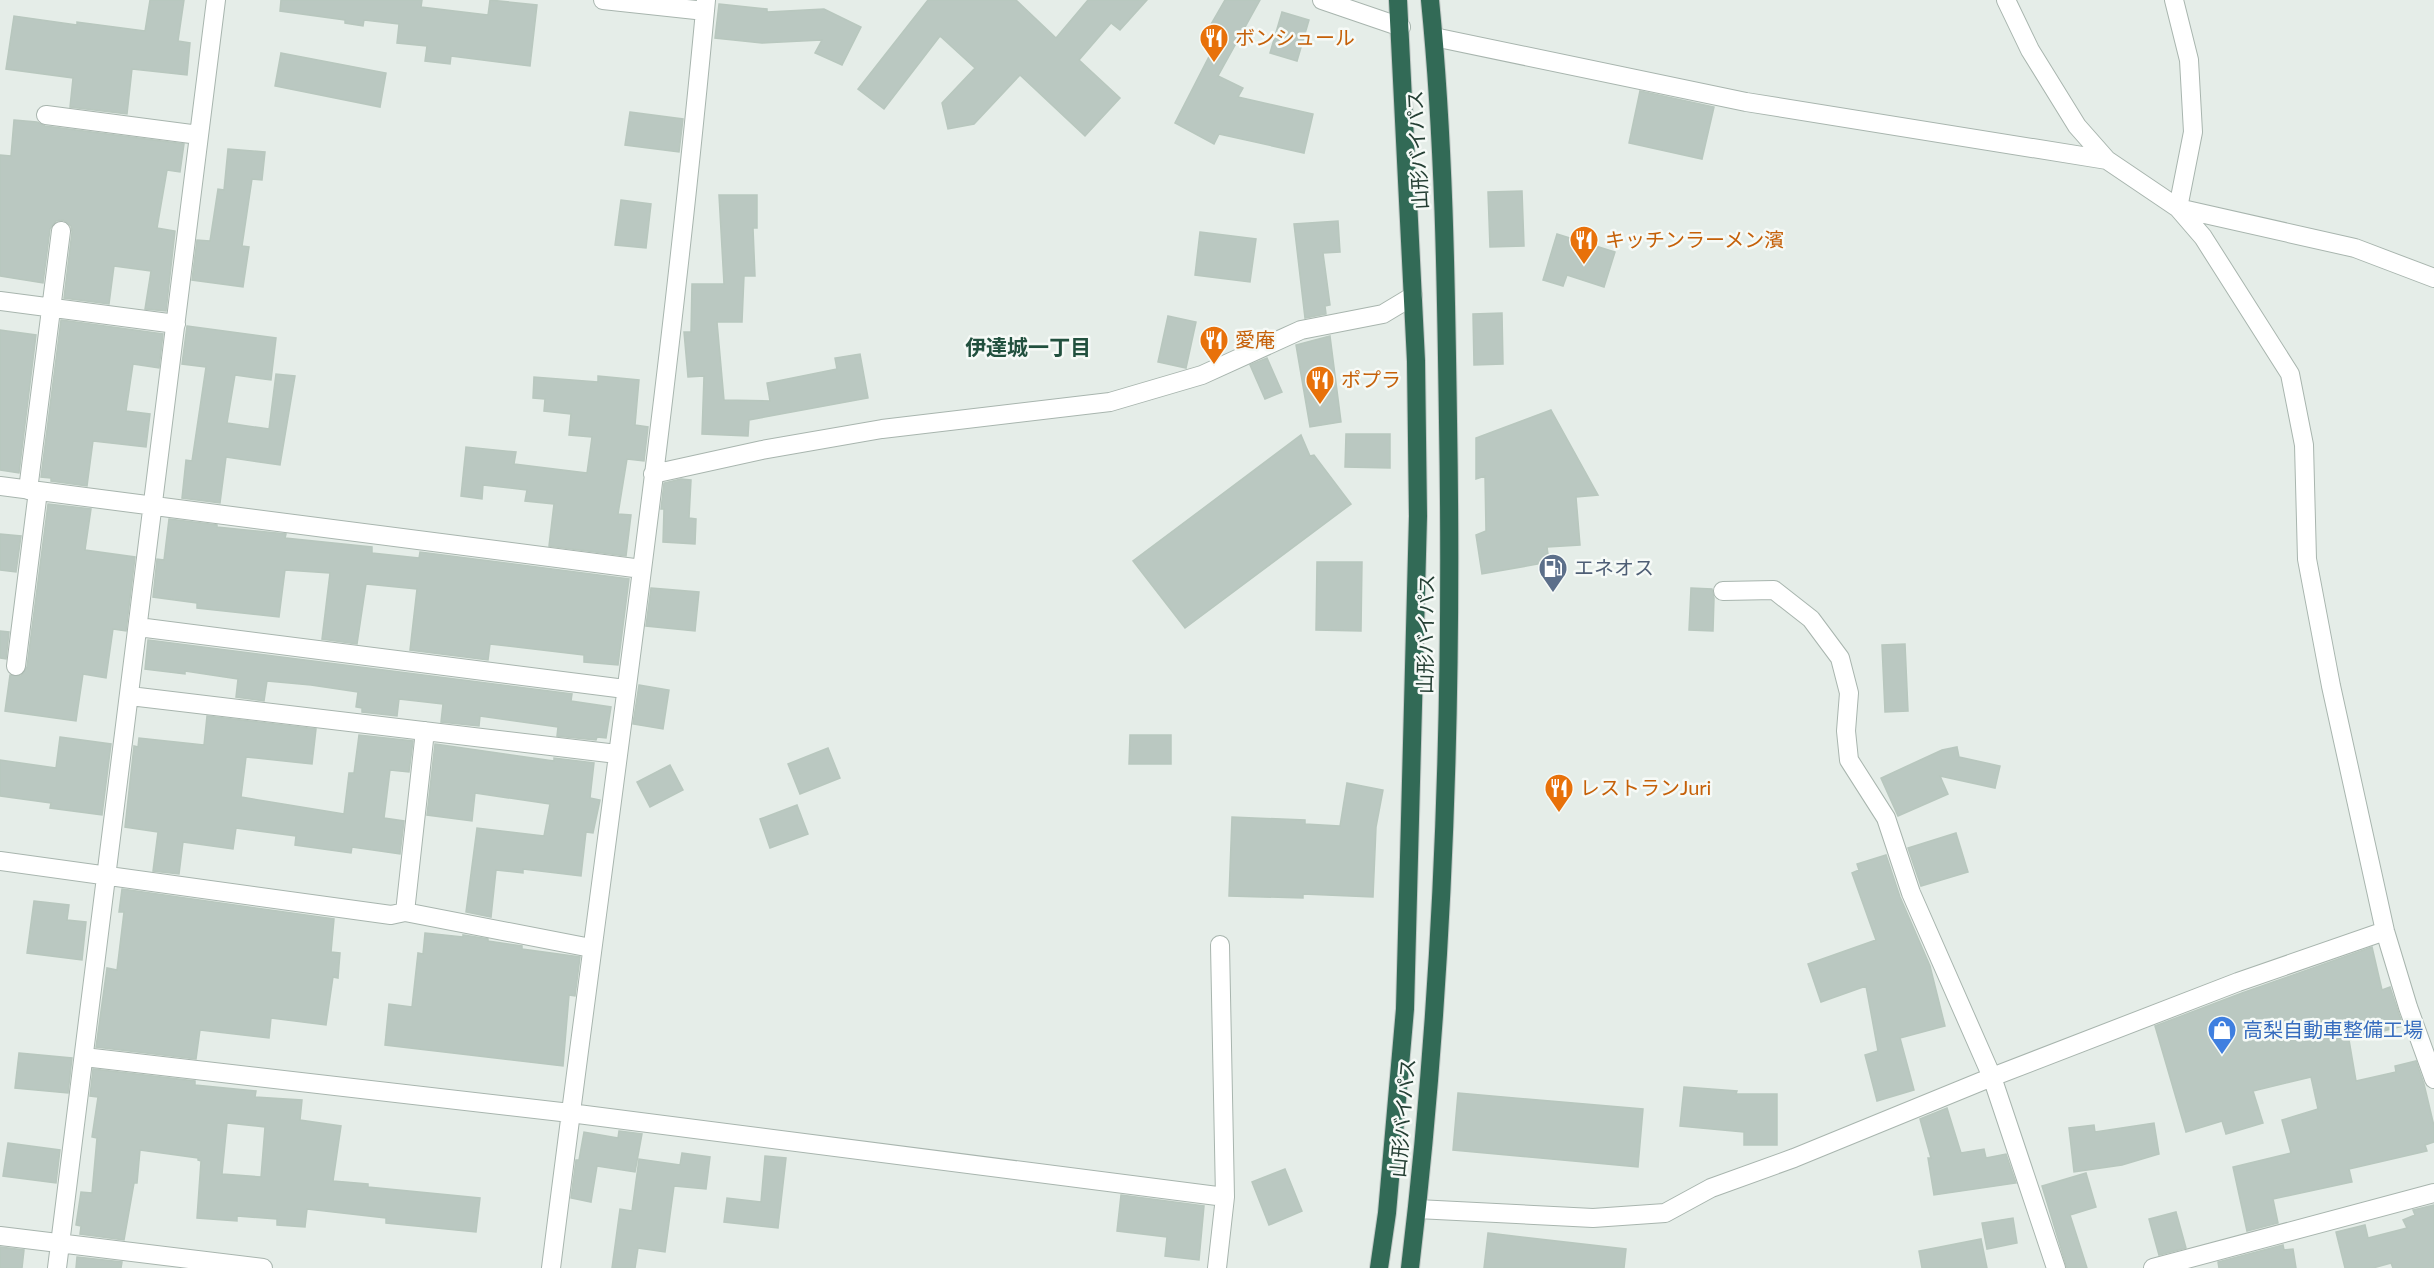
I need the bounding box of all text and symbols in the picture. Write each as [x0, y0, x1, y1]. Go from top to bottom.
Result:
restaurant icon: ボンシュール [1198, 22, 1230, 64]
place label: ボンシュール [1235, 25, 1355, 49]
street label: 山形バイパス [1402, 90, 1432, 210]
restaurant icon: キッチンラーメン濱 [1568, 224, 1600, 266]
place label: キッチンラーメン濱 [1605, 227, 1784, 251]
restaurant icon: 愛庵 [1198, 324, 1230, 366]
place label: 愛庵 [1235, 327, 1275, 351]
district label: 伊達城一丁目 [965, 334, 1091, 359]
restaurant icon: ポプラ [1304, 364, 1336, 406]
place label: ポプラ [1341, 367, 1401, 391]
fuel station icon: エネオス [1537, 552, 1569, 594]
place label: エネオス [1574, 555, 1654, 579]
street label: 山形バイパス [1412, 574, 1438, 694]
restaurant icon: レストランJuri [1543, 772, 1575, 814]
place label: レストランJuri [1580, 775, 1711, 799]
shop icon: 高梨自動車整備工場 [2206, 1014, 2238, 1056]
place label: 高梨自動車整備工場 [2243, 1017, 2423, 1041]
street label: 山形バイパス [1385, 1057, 1419, 1179]

